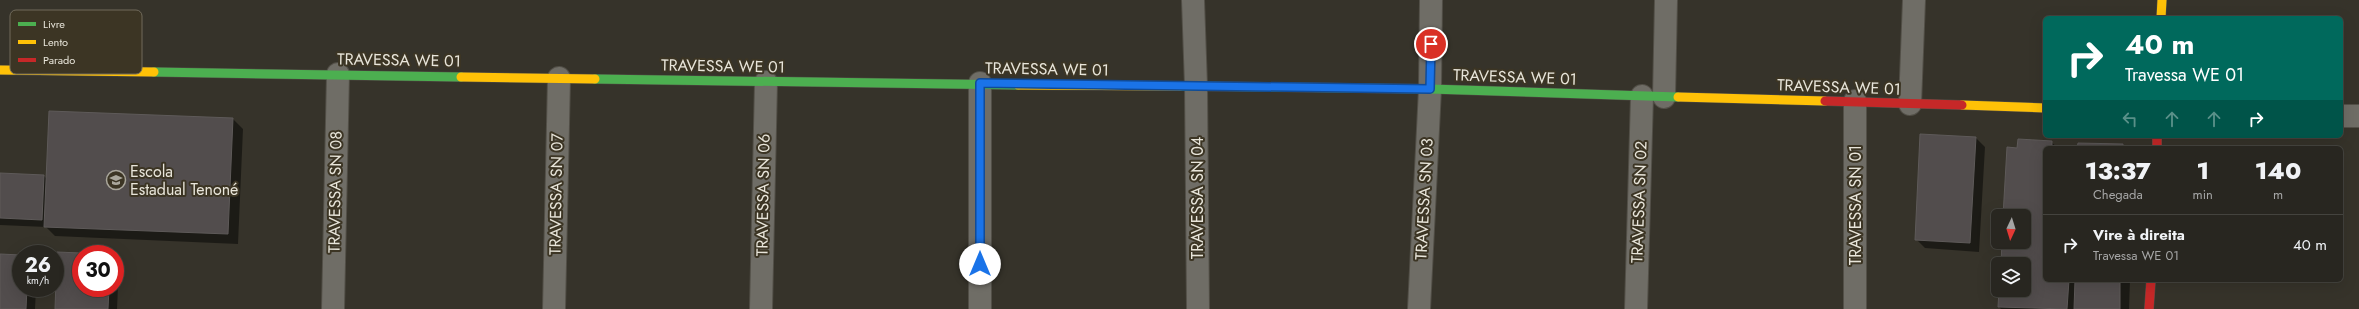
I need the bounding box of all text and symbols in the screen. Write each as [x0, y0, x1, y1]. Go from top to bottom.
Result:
legend [10, 10, 142, 74]
text: Livre [43, 16, 65, 32]
text: 40 m [2125, 24, 2194, 65]
pin [1414, 27, 1448, 61]
icon: right [2059, 32, 2111, 84]
icon: arrive [1420, 33, 1442, 55]
text: Lento [43, 34, 68, 50]
street label: TRAVESSA WE 01 [337, 47, 461, 73]
text: Parado [43, 52, 75, 68]
street label: TRAVESSA WE 01 [661, 53, 785, 79]
street label: TRAVESSA WE 01 [985, 56, 1109, 82]
text: Travessa WE 01 [2125, 62, 2244, 88]
street label: TRAVESSA WE 01 [1453, 63, 1577, 91]
street label: TRAVESSA WE 01 [1777, 73, 1901, 101]
icon: left [2119, 108, 2141, 130]
icon: ahead [2161, 108, 2183, 130]
icon: ahead [2203, 108, 2225, 130]
icon: right [2245, 108, 2267, 130]
street label: TRAVESSA SN 08 [322, 131, 348, 253]
street label: TRAVESSA SN 07 [543, 132, 569, 255]
street label: TRAVESSA SN 06 [750, 134, 776, 256]
street label: TRAVESSA SN 04 [1186, 137, 1209, 259]
street label: TRAVESSA SN 03 [1409, 137, 1439, 260]
street label: TRAVESSA SN 02 [1625, 140, 1653, 264]
street label: TRAVESSA SN 01 [1844, 145, 1867, 265]
text: 13:37 [2085, 153, 2151, 188]
text: 1 [2196, 153, 2209, 188]
text: 140 [2255, 153, 2301, 188]
place label: Escola Estadual Tenoné [130, 160, 238, 201]
school or university icon: Escola Estadual Tenoné [105, 169, 127, 191]
text: Chegada [2093, 185, 2143, 204]
text: min [2193, 185, 2213, 204]
text: m [2273, 185, 2283, 204]
north arrow [1991, 209, 2031, 249]
map controls [1991, 209, 2031, 297]
text: Vire à direita [2093, 224, 2185, 246]
icon: right [2059, 234, 2081, 256]
text: 40 m [2293, 234, 2327, 256]
position arrow [959, 243, 1001, 285]
speed limit sign: 30 [72, 245, 124, 297]
text: Travessa WE 01 [2093, 246, 2179, 265]
text: 26 [25, 251, 51, 280]
button: layers [1991, 257, 2031, 297]
text: km/h [27, 273, 49, 288]

